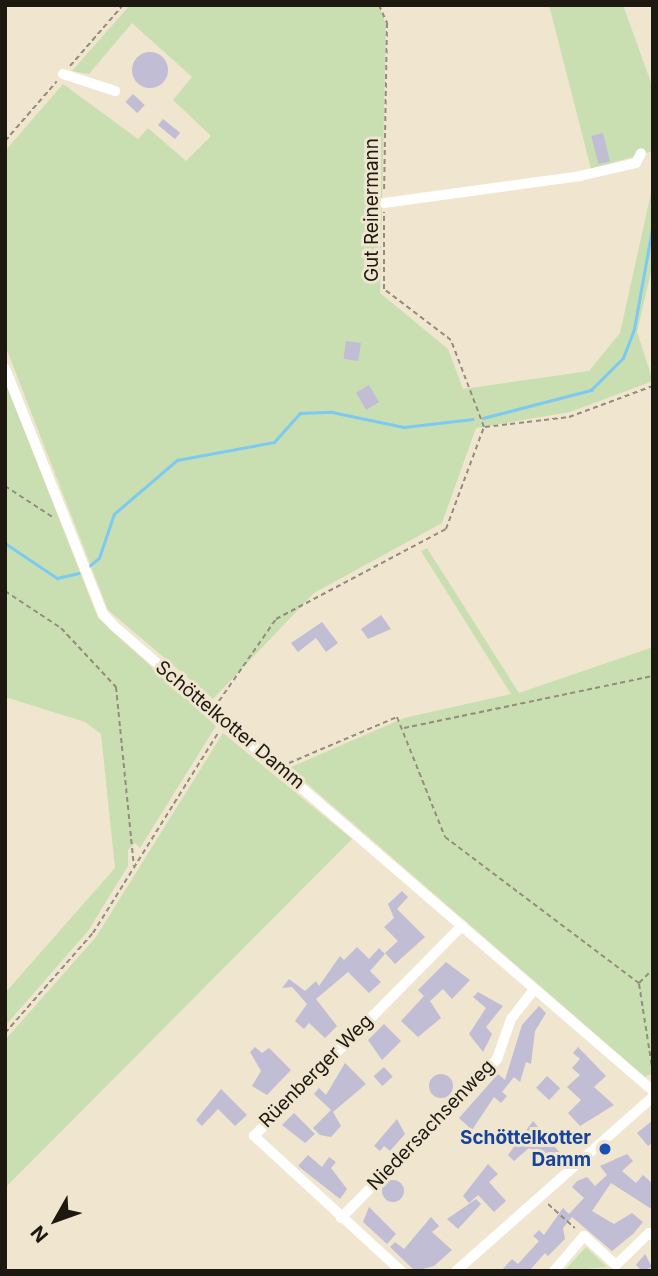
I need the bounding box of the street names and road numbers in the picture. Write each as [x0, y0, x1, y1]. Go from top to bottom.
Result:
street label: Gut Reinermann [361, 138, 383, 282]
street label: Schöttelkotter Damm [151, 656, 309, 794]
street label: Rüenberger Weg [255, 1010, 377, 1132]
street label: Niedersachsenweg [363, 1055, 499, 1195]

